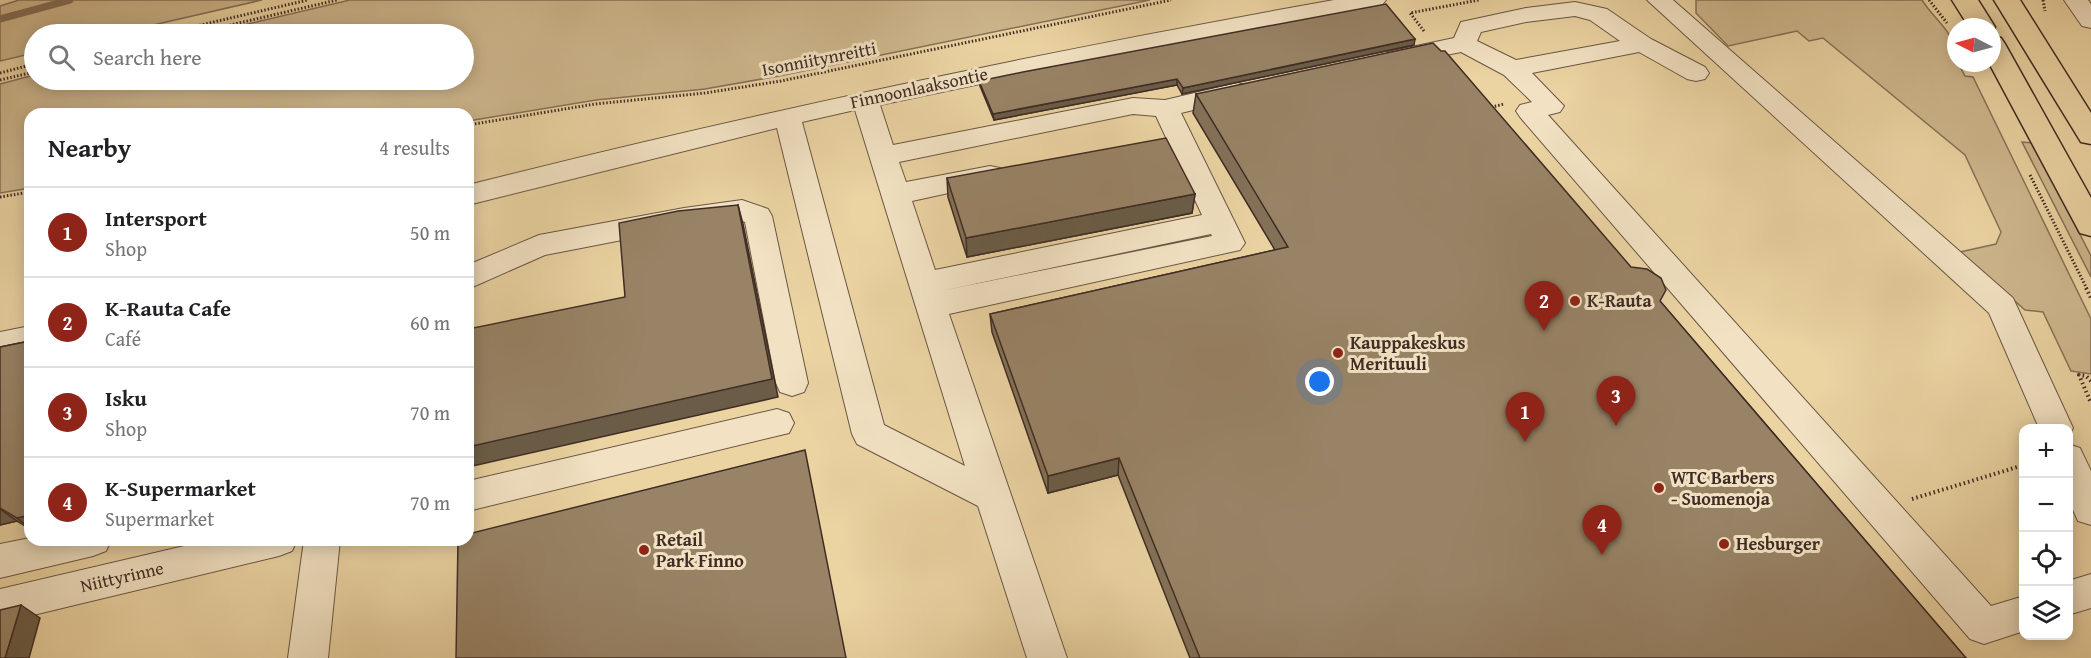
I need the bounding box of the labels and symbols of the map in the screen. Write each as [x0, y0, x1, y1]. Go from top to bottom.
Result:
north arrow [1947, 18, 2001, 72]
street label: Isonniitynreitti [759, 34, 878, 83]
street label: Finnoonlaaksontie [848, 60, 990, 115]
pin: 2 [1524, 282, 1564, 331]
place label: K-Rauta [1587, 287, 1652, 314]
marker: K-Rauta [1568, 294, 1582, 308]
place label: Kauppakeskus Merituuli [1350, 329, 1466, 377]
marker: Kauppakeskus Merituuli [1331, 346, 1345, 360]
your location [1305, 367, 1334, 396]
pin: 3 [1596, 376, 1636, 426]
pin: 1 [1506, 392, 1544, 442]
place label: WTC Barbers - Suomenoja [1671, 464, 1775, 512]
marker: WTC Barbers - Suomenoja [1652, 481, 1666, 495]
pin: 4 [1582, 506, 1622, 555]
place label: Retail Park Finno [656, 526, 744, 574]
place label: Hesburger [1736, 530, 1821, 557]
marker: Hesburger [1717, 537, 1731, 551]
marker: Retail Park Finno [637, 543, 651, 557]
street label: Niittyrinne [78, 554, 166, 599]

